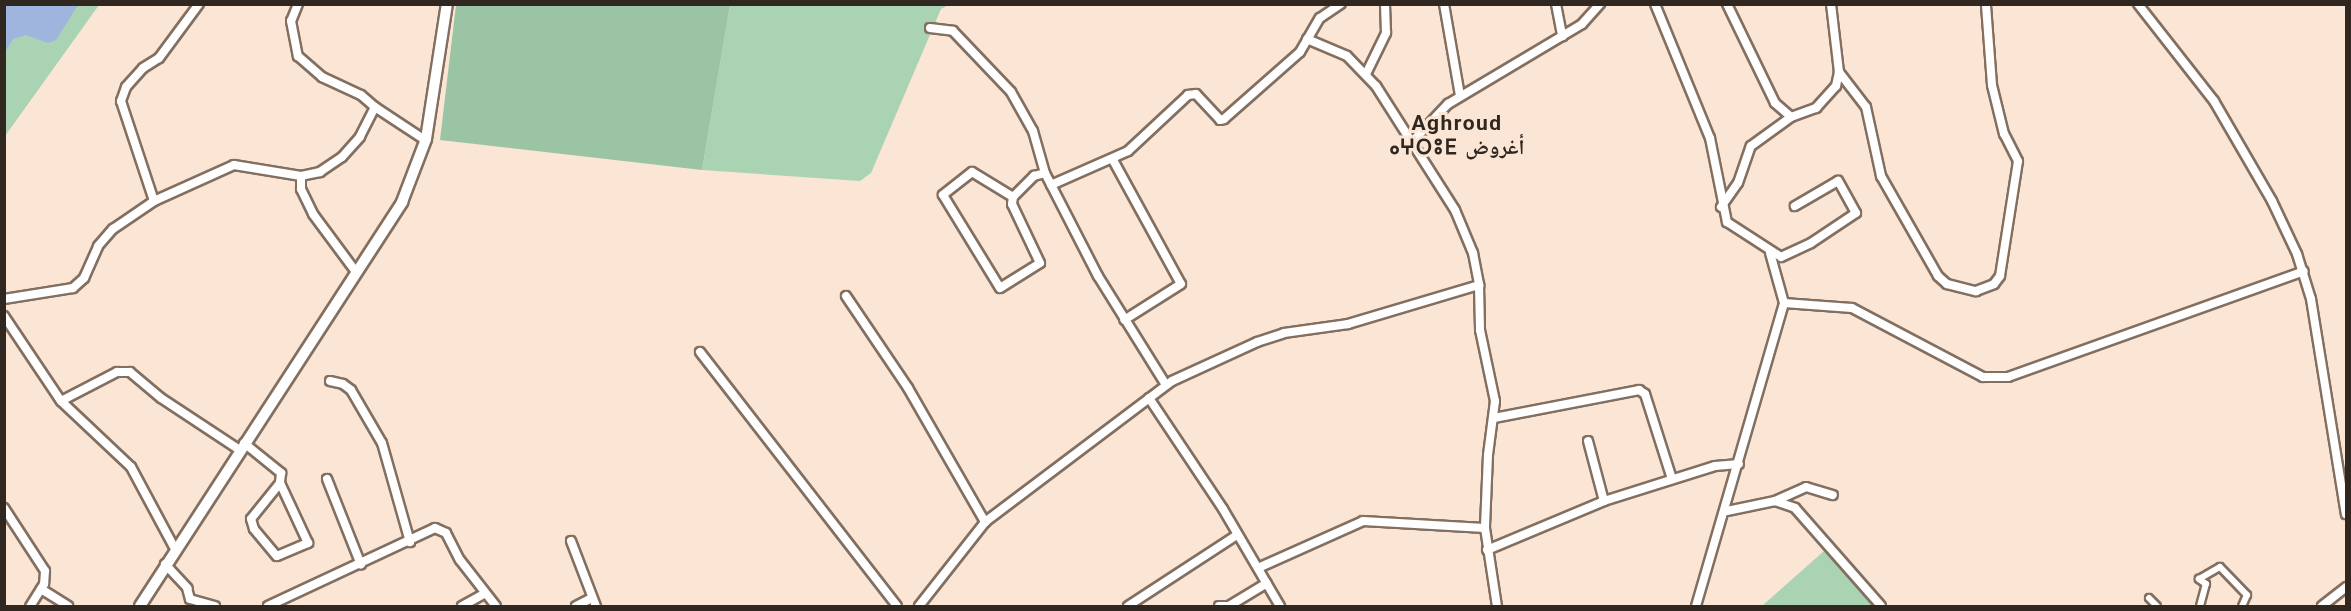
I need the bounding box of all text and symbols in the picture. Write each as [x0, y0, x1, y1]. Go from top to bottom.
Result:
district label: Aghroud ⴰⵖⵔⵓⴹ أغروض [1394, 110, 1520, 160]

